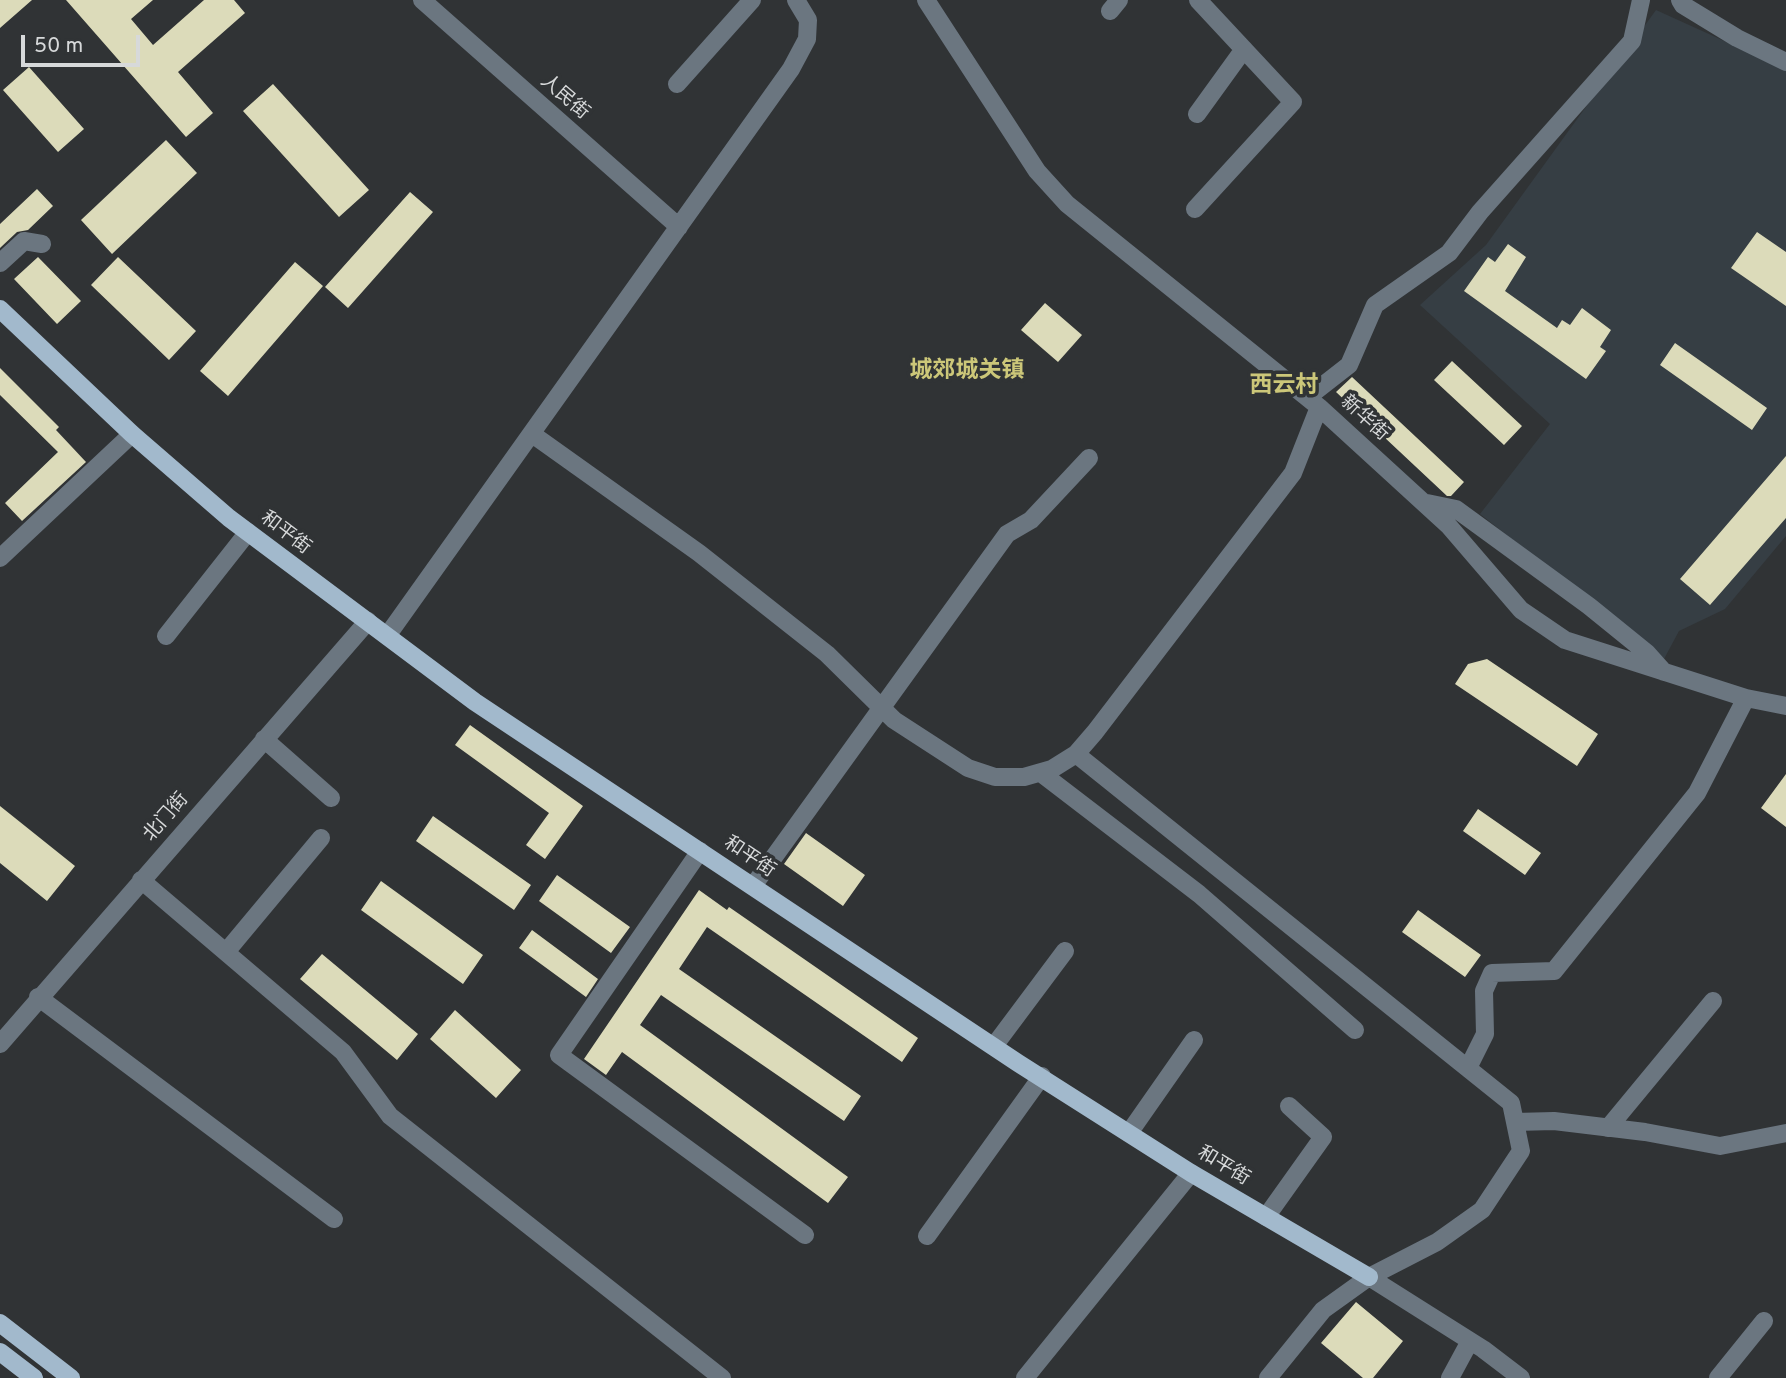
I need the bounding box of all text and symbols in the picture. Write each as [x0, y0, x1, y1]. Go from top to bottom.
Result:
scale bar [24, 21, 144, 65]
text: 50 m [34, 33, 83, 60]
street label: 人民街 [535, 71, 593, 125]
district label: 城郊城关镇 [910, 358, 1024, 386]
district label: 西云村 [1250, 373, 1318, 401]
street label: 新华街 [1335, 391, 1393, 447]
street label: 和平街 [255, 508, 315, 560]
street label: 北门街 [140, 789, 194, 847]
street label: 和平街 [719, 833, 779, 883]
street label: 和平街 [1193, 1143, 1253, 1191]

